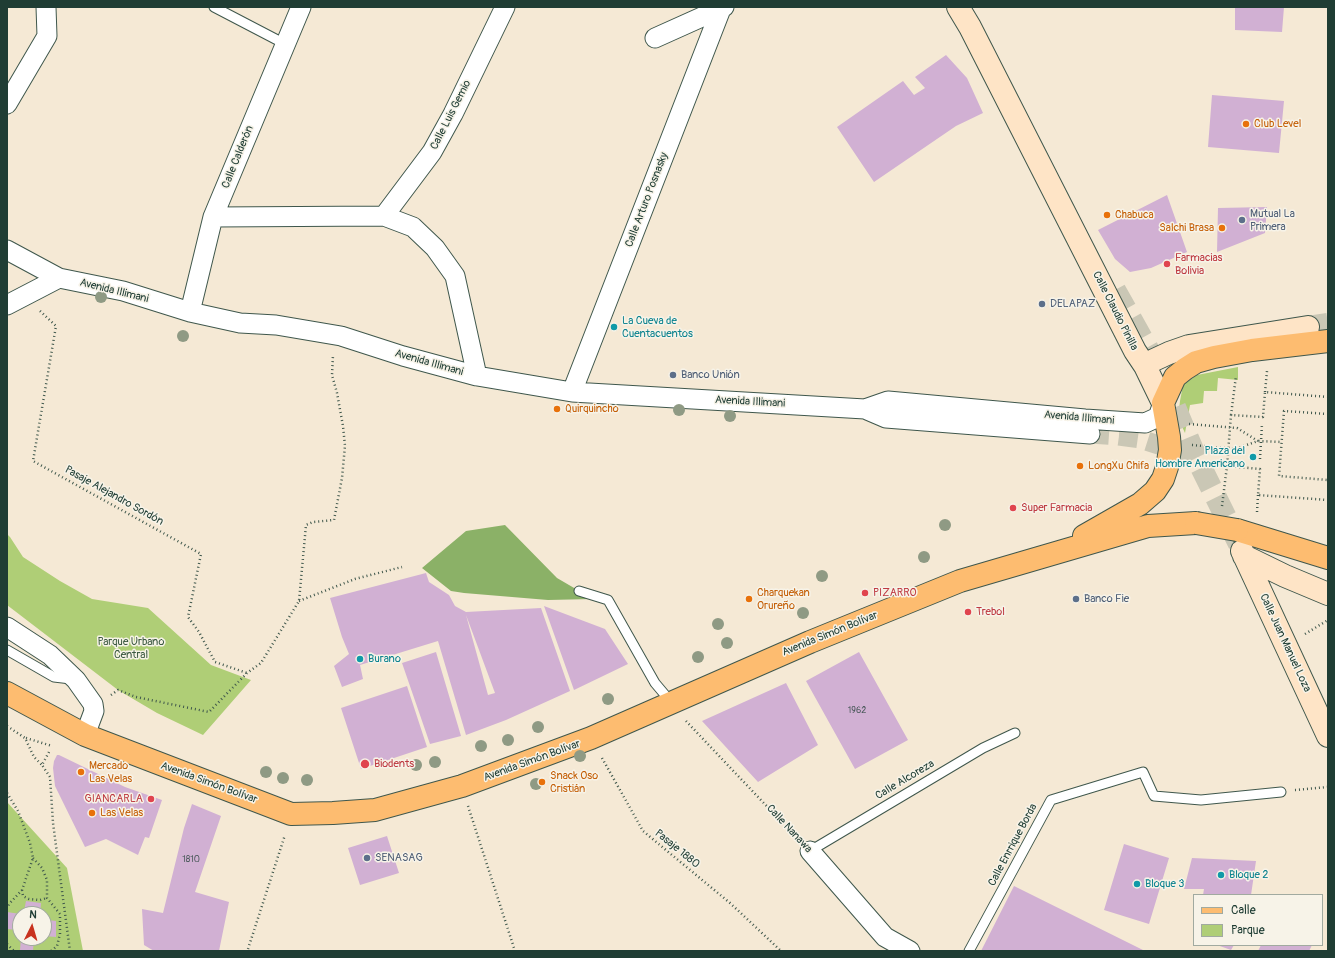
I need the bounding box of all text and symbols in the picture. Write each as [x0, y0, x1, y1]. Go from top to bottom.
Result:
street label: Calle Luis Gemio [428, 78, 474, 152]
place label: Club Level [1254, 117, 1301, 131]
marker: Club Level [1241, 119, 1251, 129]
street label: Calle Calderón [219, 124, 257, 190]
street label: Calle Arturo Posnasky [623, 151, 671, 249]
place label: Mutual La Primera [1250, 207, 1295, 233]
place label: Chabuca [1115, 208, 1154, 222]
marker: Chabuca [1102, 210, 1112, 220]
marker: Mutual La Primera [1237, 215, 1247, 225]
place label: Salchi Brasa [1159, 221, 1214, 235]
marker: Salchi Brasa [1217, 223, 1227, 233]
place label: Farmacias Bolivia [1175, 251, 1222, 277]
marker: Farmacias Bolivia [1162, 259, 1172, 269]
street label: Calle Claudio Pinilla [1089, 269, 1141, 353]
street label: Avenida Illimani [78, 276, 150, 306]
place label: DELAPAZ [1050, 297, 1095, 311]
marker: DELAPAZ [1037, 299, 1047, 309]
place label: La Cueva de Cuentacuentos [622, 314, 693, 340]
marker: La Cueva de Cuentacuentos [609, 322, 619, 332]
street label: Avenida Illimani [393, 347, 465, 379]
place label: Banco Unión [681, 368, 740, 382]
marker: Banco Unión [668, 370, 678, 380]
street label: Avenida Illimani [714, 394, 786, 410]
place label: Quirquincho [565, 402, 619, 416]
marker: Quirquincho [552, 404, 562, 414]
street label: Avenida Illimani [1043, 408, 1115, 428]
place label: Plaza del Hombre Americano [1155, 444, 1245, 470]
marker: Plaza del Hombre Americano [1248, 452, 1258, 462]
place label: LongXu Chifa [1088, 459, 1149, 473]
marker: LongXu Chifa [1075, 461, 1085, 471]
street label: Pasaje Alejandro Sordón [62, 463, 166, 529]
place label: Super Farmacia [1021, 501, 1092, 515]
marker: Super Farmacia [1008, 503, 1018, 513]
place label: Charquekan Orureño [757, 586, 810, 612]
place label: PIZARRO [873, 586, 917, 600]
marker: PIZARRO [860, 588, 870, 598]
place label: Banco Fie [1084, 592, 1129, 606]
street label: Calle Juan Manuel Loza [1256, 592, 1314, 694]
marker: Charquekan Orureño [744, 594, 754, 604]
marker: Banco Fie [1071, 594, 1081, 604]
place label: Trebol [976, 605, 1005, 619]
marker: Trebol [963, 607, 973, 617]
street label: Avenida Simón Bolívar [780, 609, 880, 659]
park label: Parque Urbano Central [98, 635, 164, 661]
place label: Burano [368, 652, 401, 666]
marker: Burano [355, 654, 365, 664]
house number: 1962 [848, 706, 866, 716]
street label: Avenida Simón Bolívar [482, 737, 582, 785]
place label: Biodents [374, 757, 414, 771]
street label: Calle Alcoreza [873, 757, 937, 803]
marker: Biodents [359, 758, 371, 770]
place label: Mercado Las Velas [89, 759, 132, 785]
street label: Avenida Simón Bolívar [159, 759, 259, 807]
marker: Mercado Las Velas [76, 767, 86, 777]
place label: Snack Oso Cristián [550, 769, 598, 795]
marker: Snack Oso Cristián [537, 777, 547, 787]
place label: GIANCARLA [84, 792, 143, 806]
marker: GIANCARLA [146, 794, 156, 804]
street label: Calle Enrrique Borda [986, 801, 1040, 889]
street label: Calle Nanawa [763, 802, 815, 856]
place label: Las Velas [100, 806, 143, 820]
marker: Las Velas [87, 808, 97, 818]
street label: Pasaje 1880 [652, 827, 702, 871]
place label: SENASAG [375, 851, 423, 865]
marker: SENASAG [362, 853, 372, 863]
house number: 1810 [182, 855, 200, 865]
place label: Bloque 2 [1229, 868, 1268, 882]
marker: Bloque 2 [1216, 870, 1226, 880]
place label: Bloque 3 [1145, 877, 1184, 891]
marker: Bloque 3 [1132, 879, 1142, 889]
legend [1193, 894, 1323, 946]
text: Calle [1231, 903, 1256, 918]
north arrow [12, 906, 52, 946]
text: N [29, 908, 37, 921]
text: Parque [1231, 923, 1265, 938]

